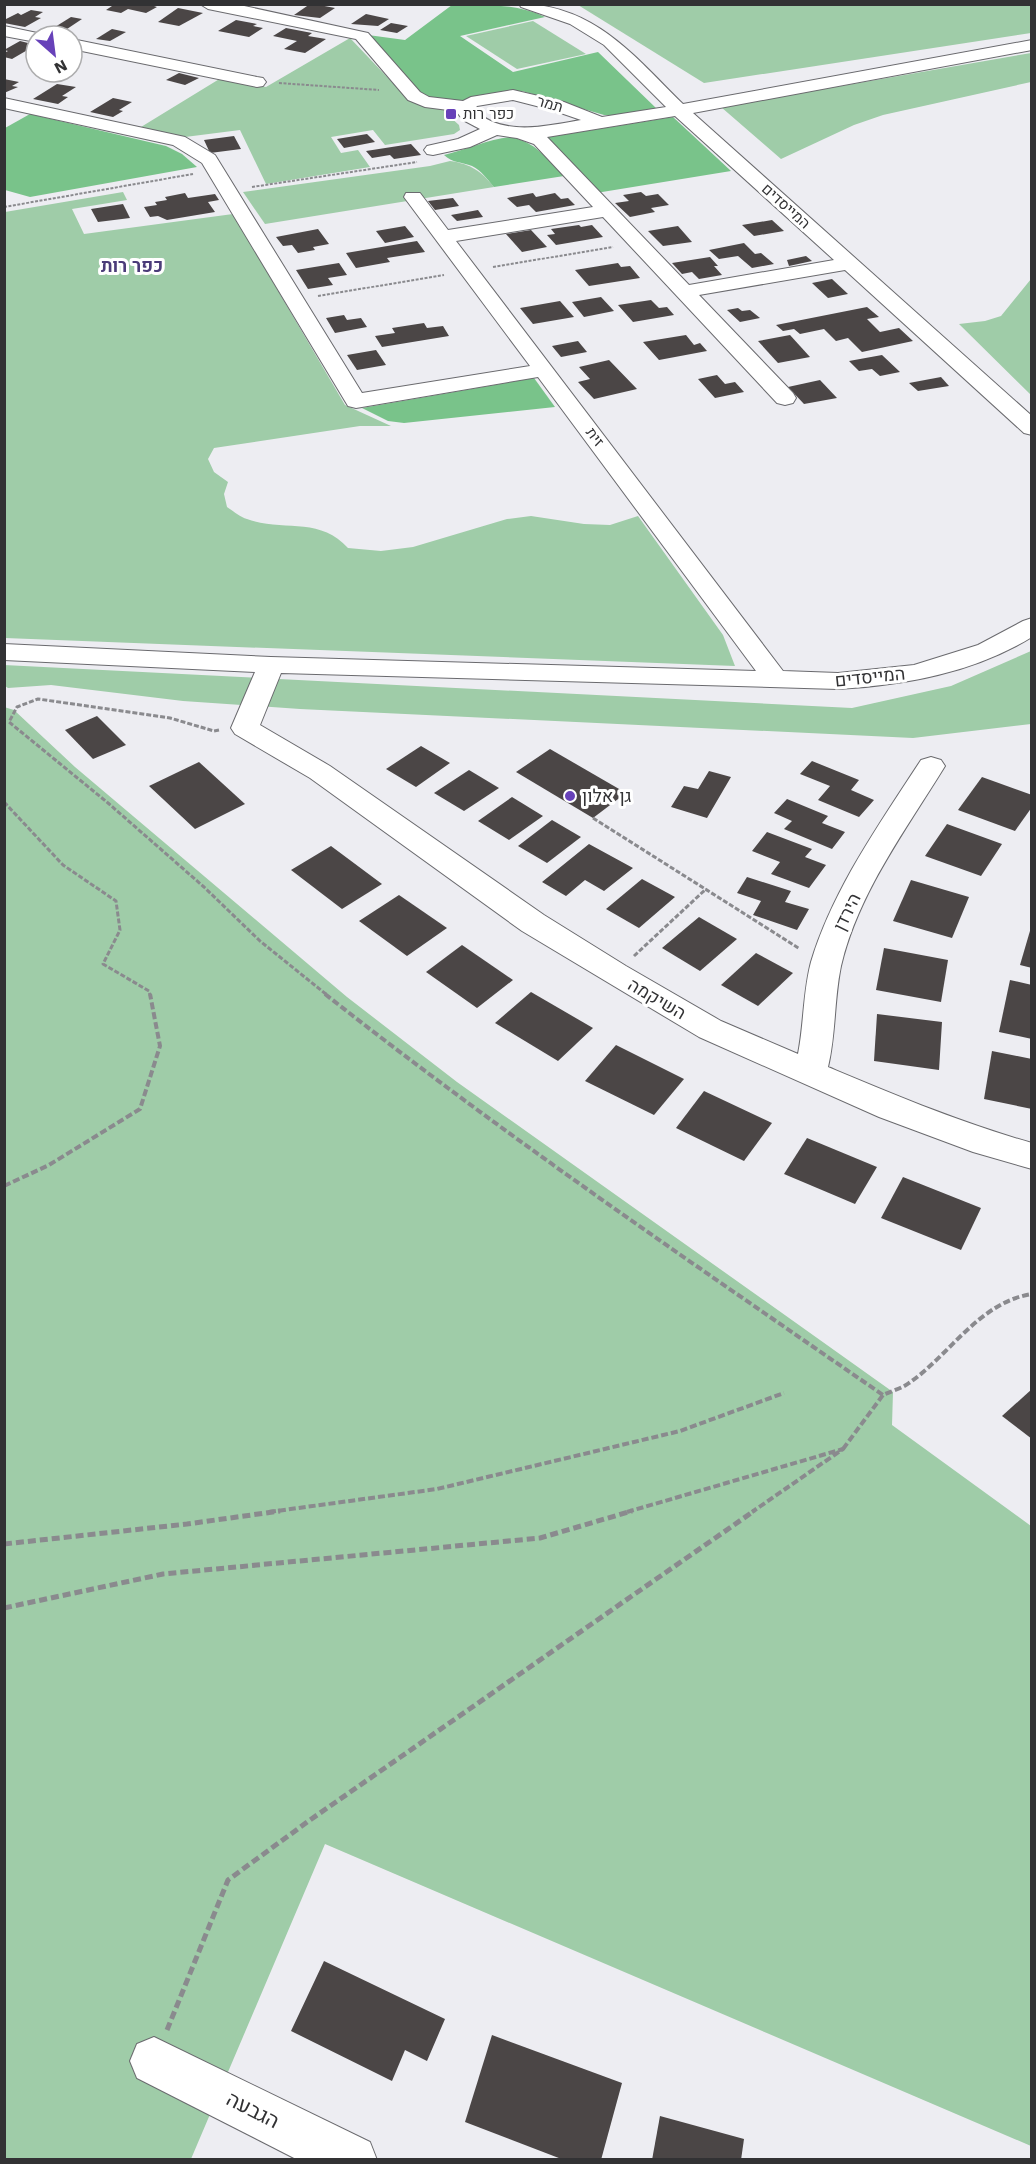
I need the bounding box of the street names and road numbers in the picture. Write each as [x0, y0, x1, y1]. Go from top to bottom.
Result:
street label: תמר [535, 92, 565, 116]
street label: המייסדים [758, 180, 814, 232]
street label: זית [582, 424, 608, 450]
street label: המייסדים [834, 662, 906, 691]
street label: הירדן [828, 889, 865, 934]
street label: השיקמה [625, 974, 690, 1024]
street label: הגבעה [223, 2086, 284, 2133]

